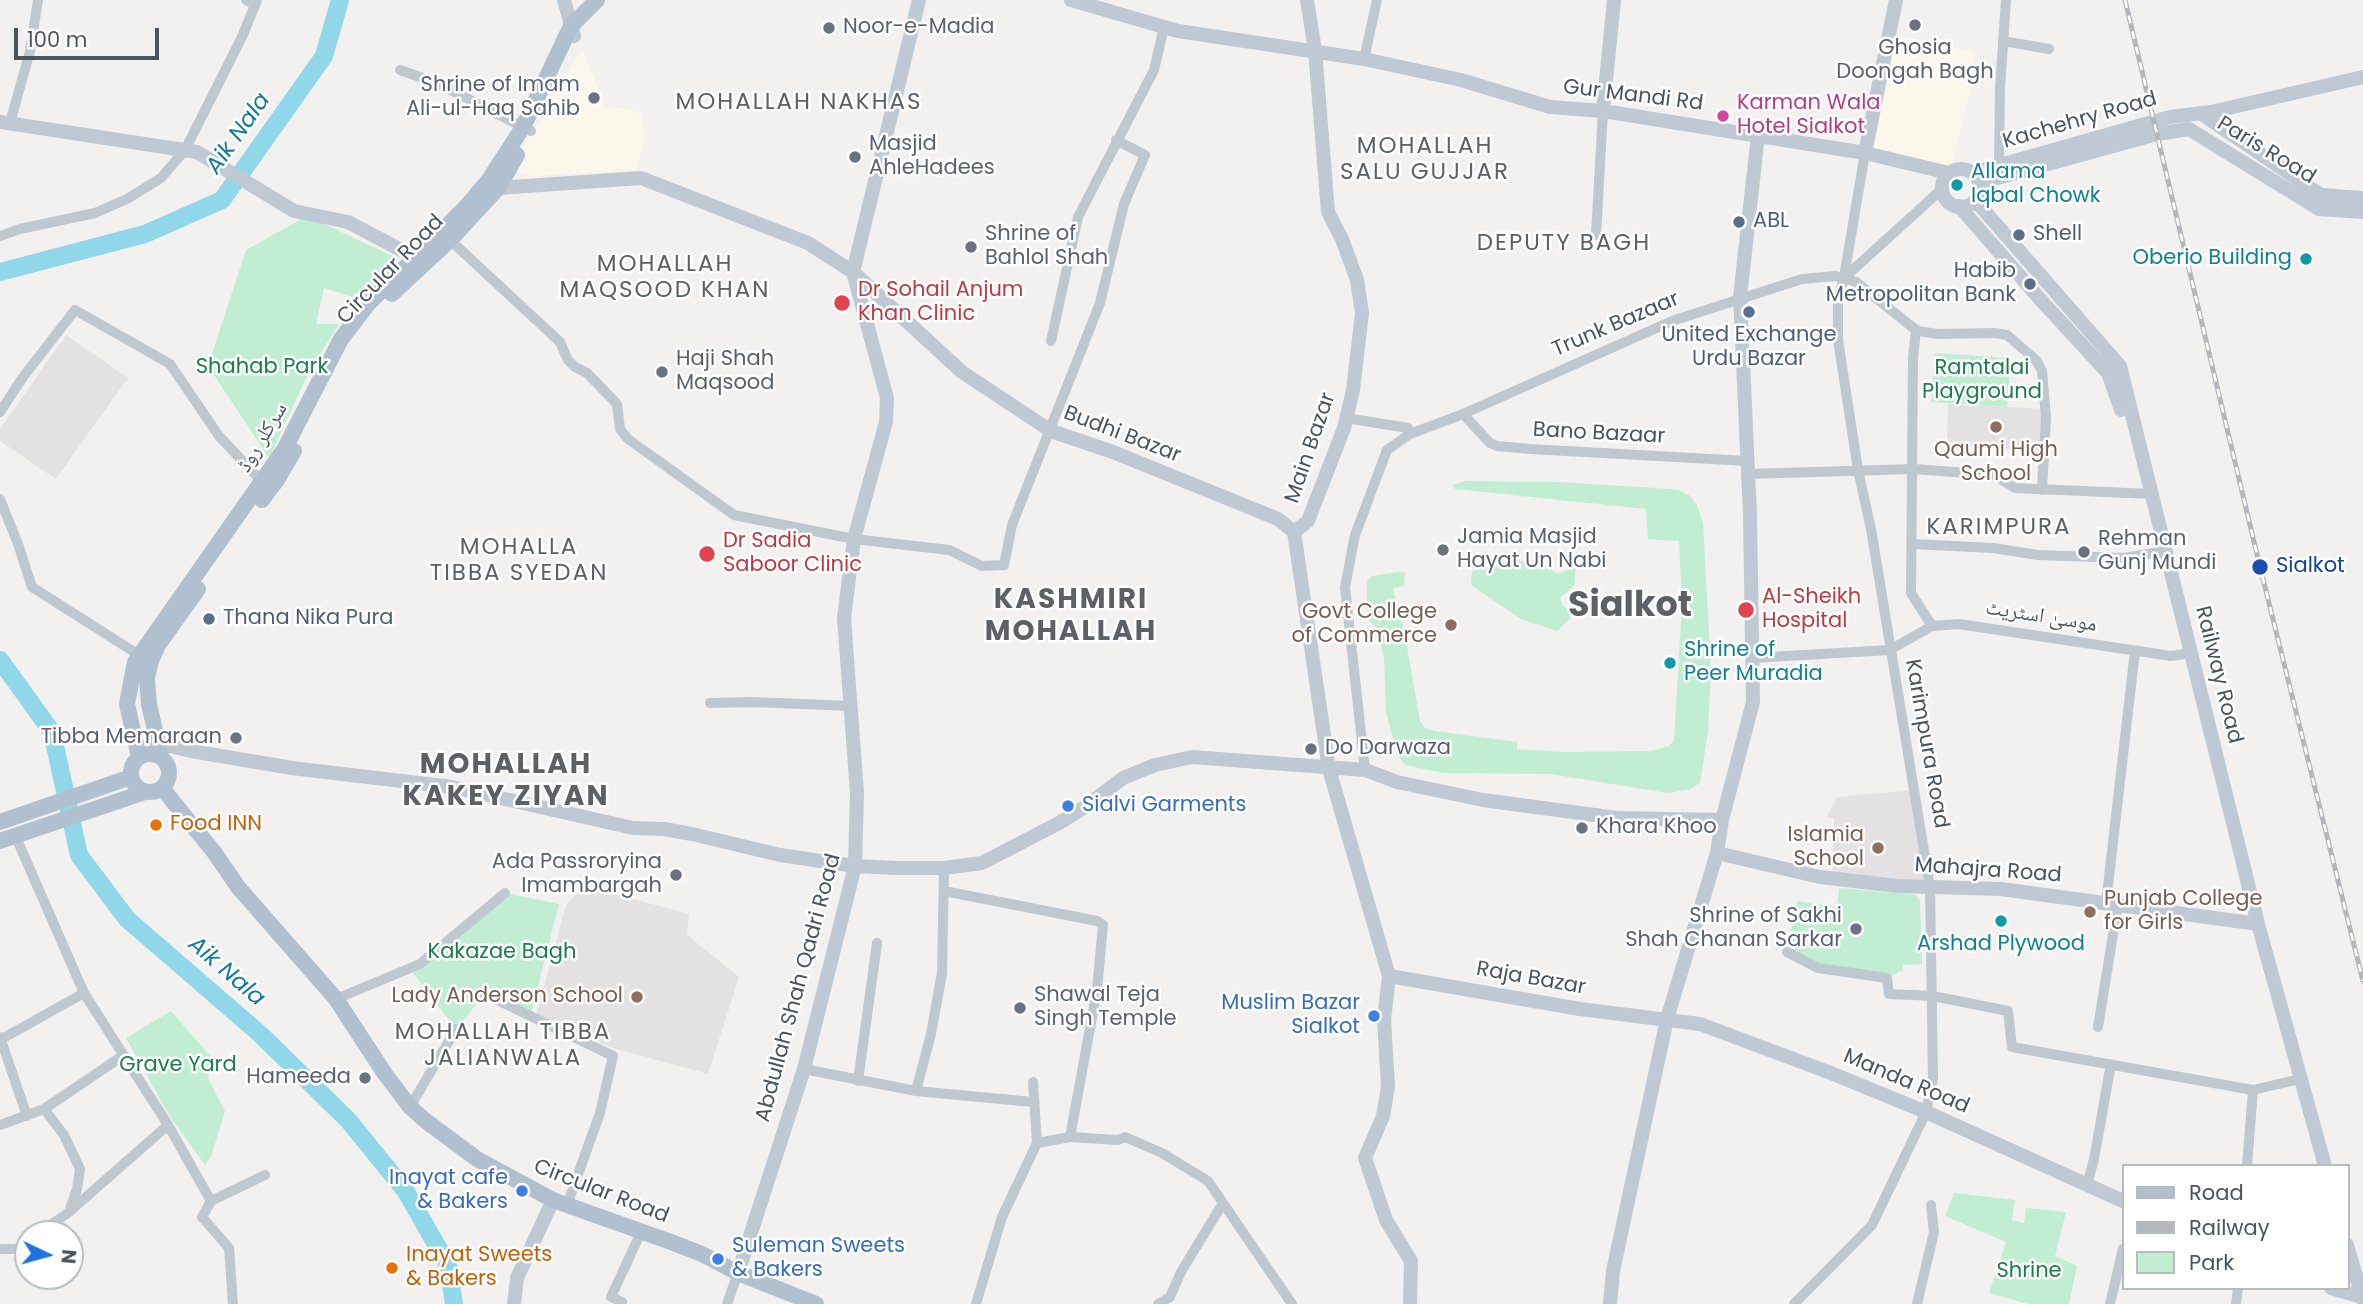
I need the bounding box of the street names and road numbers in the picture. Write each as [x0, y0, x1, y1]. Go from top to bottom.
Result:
street label: Gur Mandi Rd [1562, 75, 1704, 117]
street label: Kachehry Road [2000, 87, 2160, 155]
street label: Paris Road [2212, 112, 2320, 190]
street label: Circular Road [332, 210, 450, 330]
street label: Trunk Bazaar [1549, 287, 1683, 363]
street label: Main Bazar [1280, 389, 1342, 507]
street label: سرکلر روڈ [232, 399, 294, 477]
street label: Budhi Bazar [1060, 401, 1184, 469]
street label: Bano Bazaar [1532, 418, 1666, 450]
street label: موسیٰ اسٹریٹ [1983, 596, 2099, 638]
street label: Railway Road [2189, 604, 2247, 746]
street label: Karimpura Road [1899, 657, 1953, 831]
street label: Abdullah Shah Qadri Road [751, 851, 847, 1125]
street label: Mahajra Road [1914, 853, 2062, 889]
street label: Raja Bazar [1474, 957, 1588, 1001]
street label: Manda Road [1839, 1044, 1973, 1120]
street label: Circular Road [530, 1155, 672, 1229]

